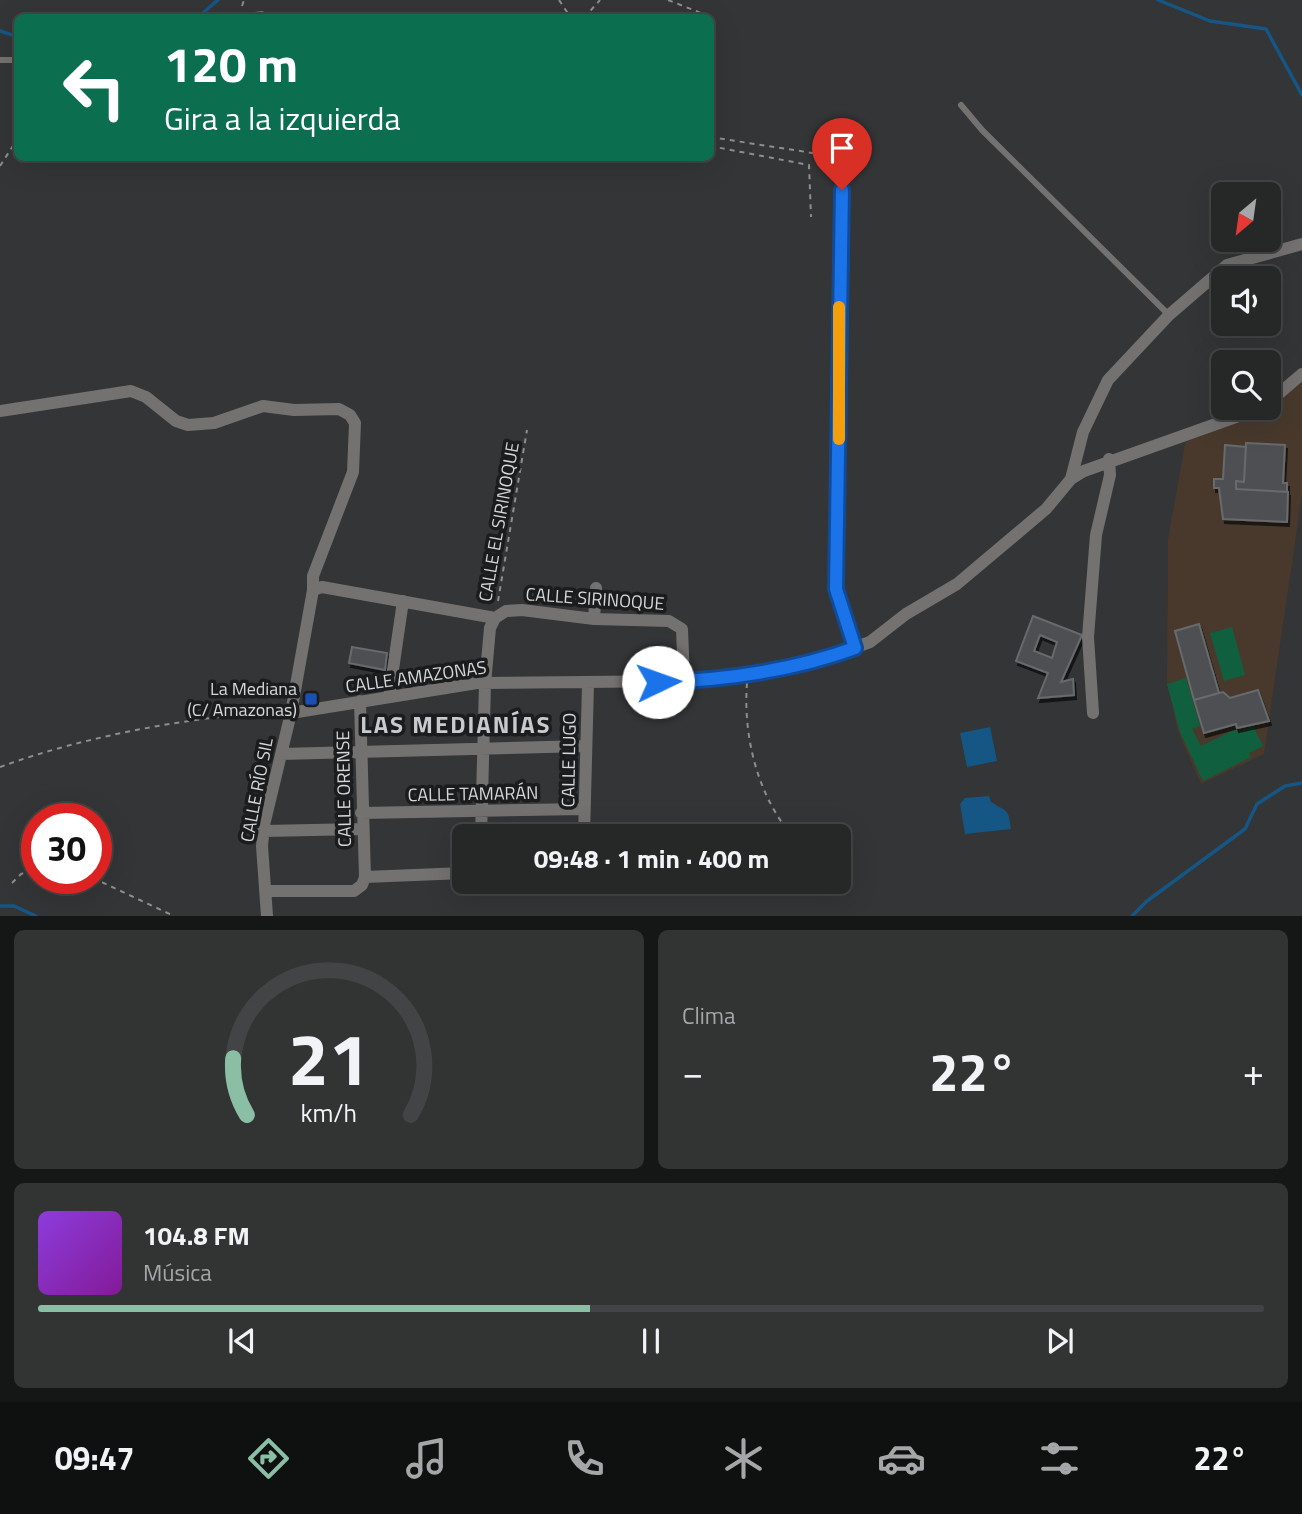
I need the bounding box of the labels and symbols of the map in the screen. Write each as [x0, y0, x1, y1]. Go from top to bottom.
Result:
pin [812, 118, 872, 190]
north arrow [1211, 182, 1281, 252]
street label: CALLE EL SIRINOQUE [471, 440, 526, 604]
street label: CALLE SIRINOQUE [525, 580, 665, 617]
position arrow [621, 645, 695, 719]
street label: CALLE AMAZONAS [344, 653, 488, 700]
place label: La Mediana (C/ Amazonas) [187, 675, 297, 723]
marker: La Mediana (C/ Amazonas) [303, 691, 319, 707]
district label: LAS MEDIANÍAS [360, 706, 552, 742]
street label: CALLE LUGO [554, 712, 583, 808]
street label: CALLE ORENSE [329, 731, 358, 847]
street label: CALLE RÍO SIL [233, 735, 280, 844]
street label: CALLE TAMARÁN [407, 779, 539, 808]
speed limit sign: 30 [21, 803, 112, 894]

